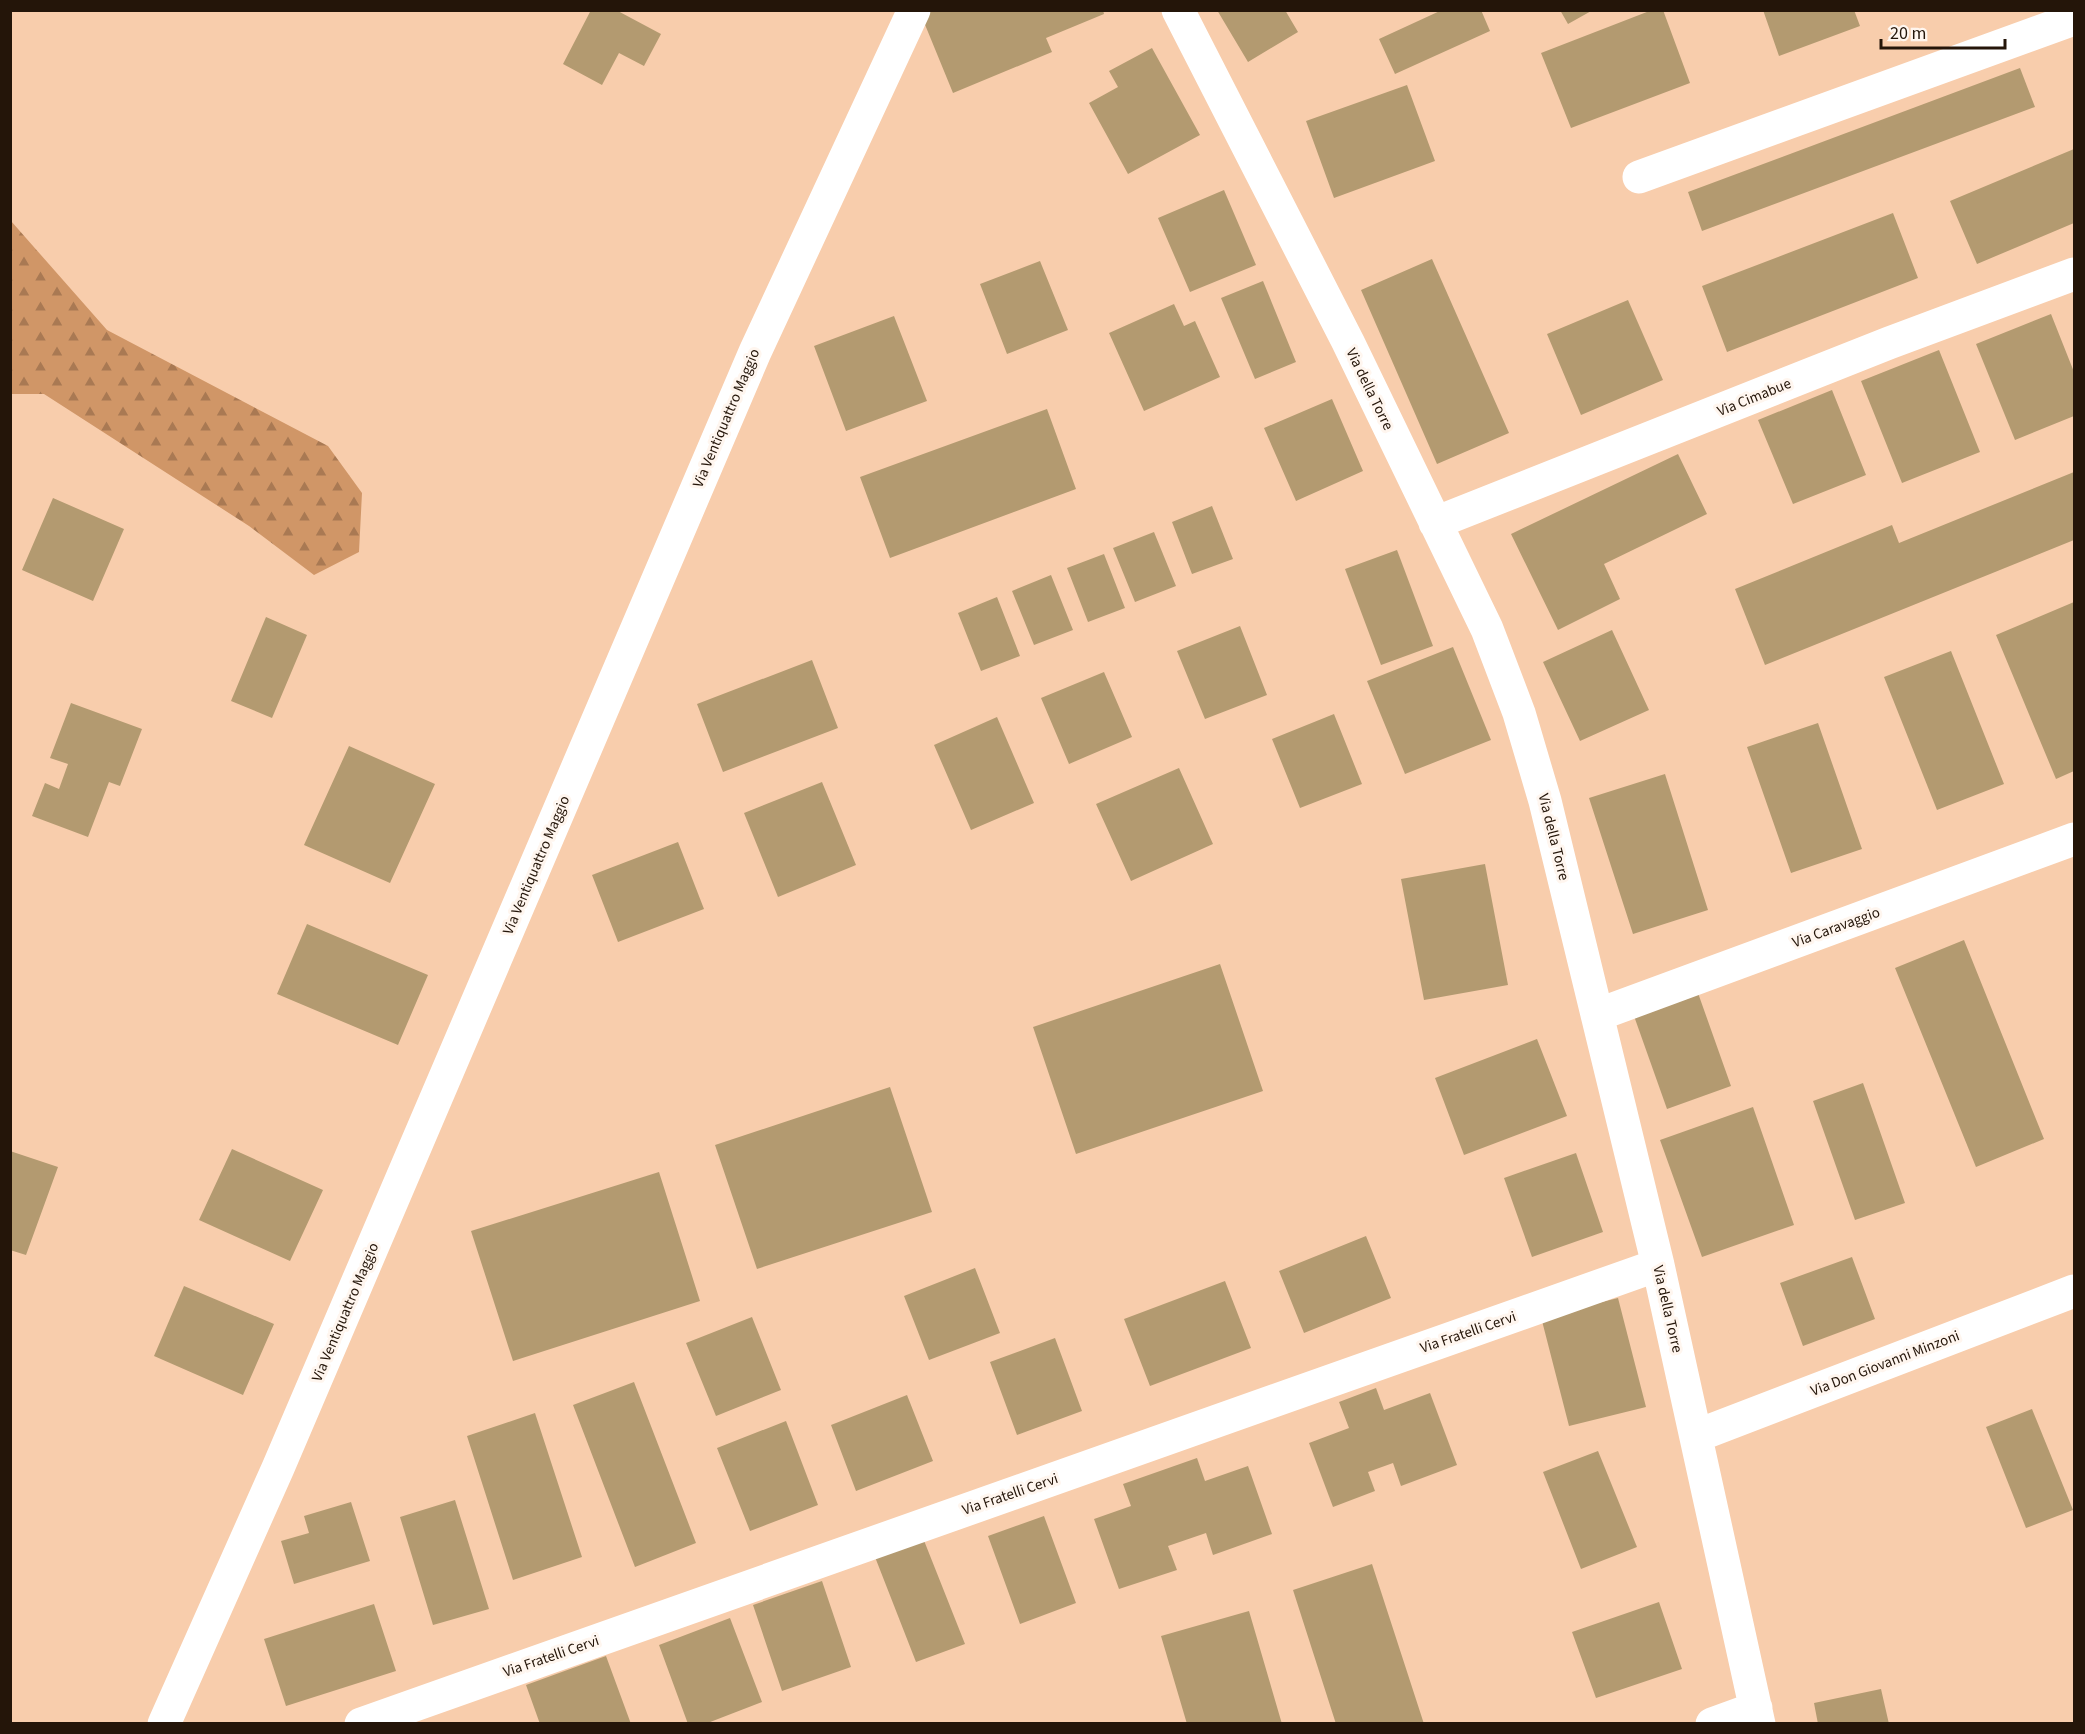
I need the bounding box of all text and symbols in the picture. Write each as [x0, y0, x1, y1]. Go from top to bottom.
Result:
scale bar [1881, 12, 2006, 50]
text: 20 m [1890, 21, 1926, 46]
street label: Via Ventiquattro Maggio [688, 345, 765, 491]
street label: Via della Torre [1341, 345, 1398, 434]
street label: Via Cimabue [1714, 373, 1794, 422]
street label: Via della Torre [1533, 791, 1574, 883]
street label: Via Ventiquattro Maggio [498, 792, 575, 938]
street label: Via Caravaggio [1789, 902, 1883, 953]
street label: Via Ventiquattro Maggio [307, 1239, 384, 1385]
street label: Via della Torre [1647, 1263, 1688, 1355]
street label: Via Fratelli Cervi [1417, 1306, 1519, 1359]
street label: Via Don Giovanni Minzoni [1808, 1325, 1963, 1402]
street label: Via Fratelli Cervi [959, 1468, 1061, 1521]
street label: Via Fratelli Cervi [500, 1630, 602, 1683]

